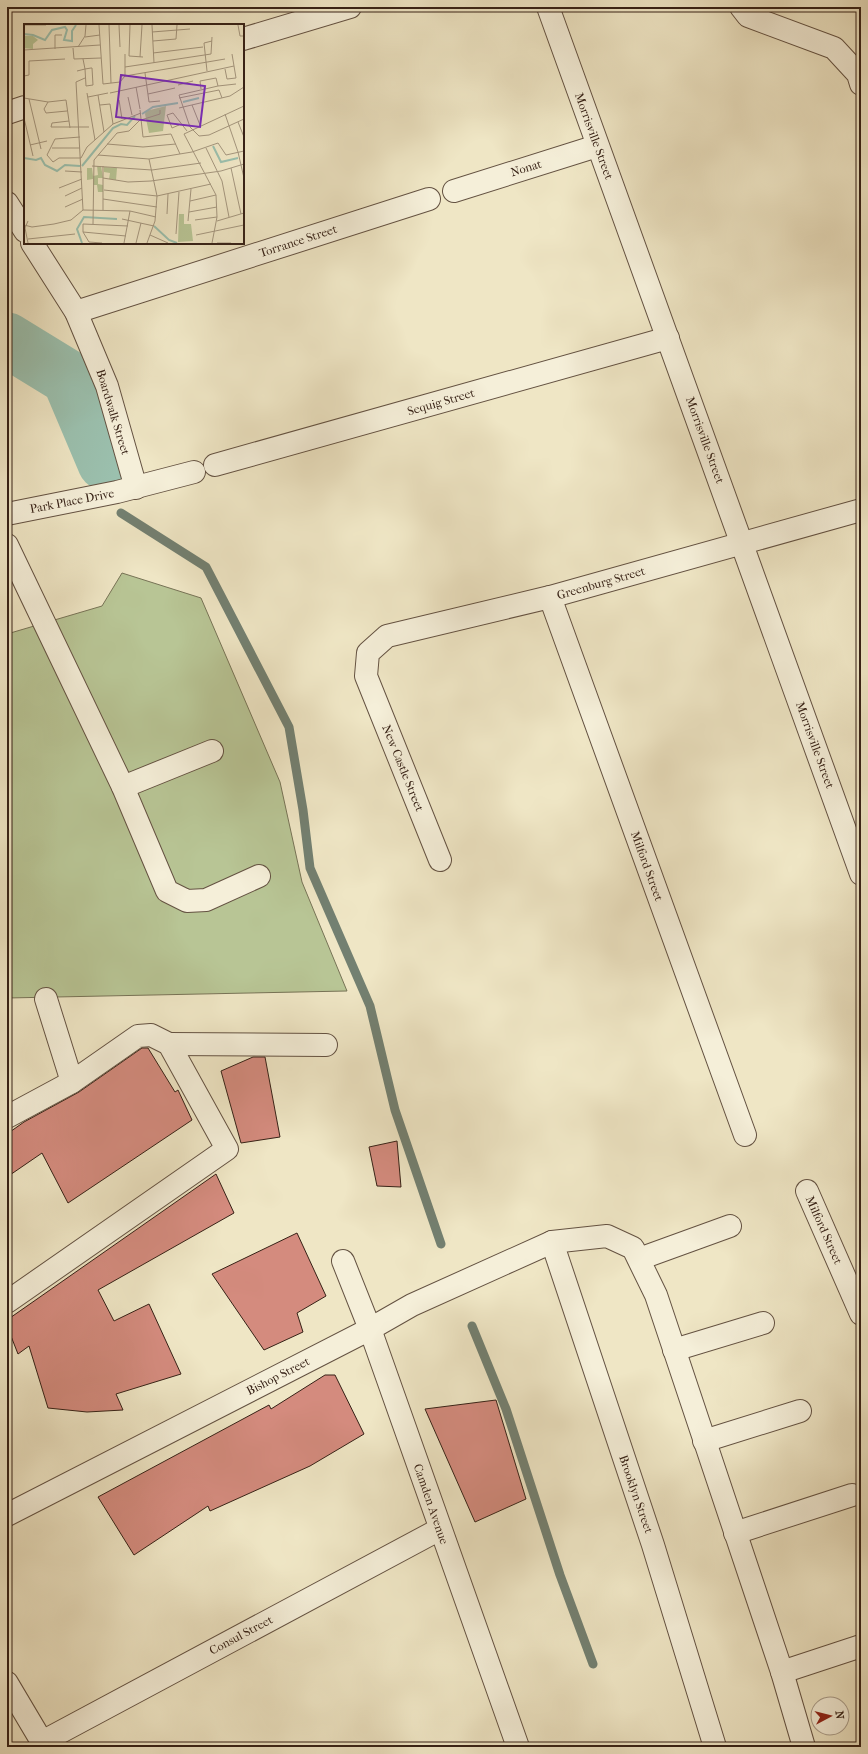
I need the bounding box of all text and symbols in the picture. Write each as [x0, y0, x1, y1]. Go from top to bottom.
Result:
inset map [24, 24, 244, 244]
street label: Morrisville Street [572, 91, 616, 182]
street label: Nonat [509, 156, 544, 179]
street label: Torrance Street [257, 222, 339, 260]
street label: Boardwalk Street [93, 367, 133, 457]
street label: Sequig Street [406, 386, 477, 418]
street label: Morrisville Street [683, 395, 727, 486]
street label: Park Place Drive [29, 486, 115, 516]
street label: Greenburg Street [555, 564, 647, 602]
street label: Morrisville Street [793, 700, 837, 791]
street label: New Castle Street [379, 723, 427, 814]
street label: Milford Street [628, 829, 666, 904]
street label: Milford Street [803, 1194, 846, 1267]
street label: Bishop Street [244, 1354, 313, 1398]
street label: Brooklyn Street [616, 1453, 656, 1536]
street label: Camden Avenue [411, 1462, 451, 1546]
street label: Consul Street [207, 1612, 276, 1658]
north arrow [810, 1696, 850, 1736]
text: N [832, 1710, 846, 1720]

